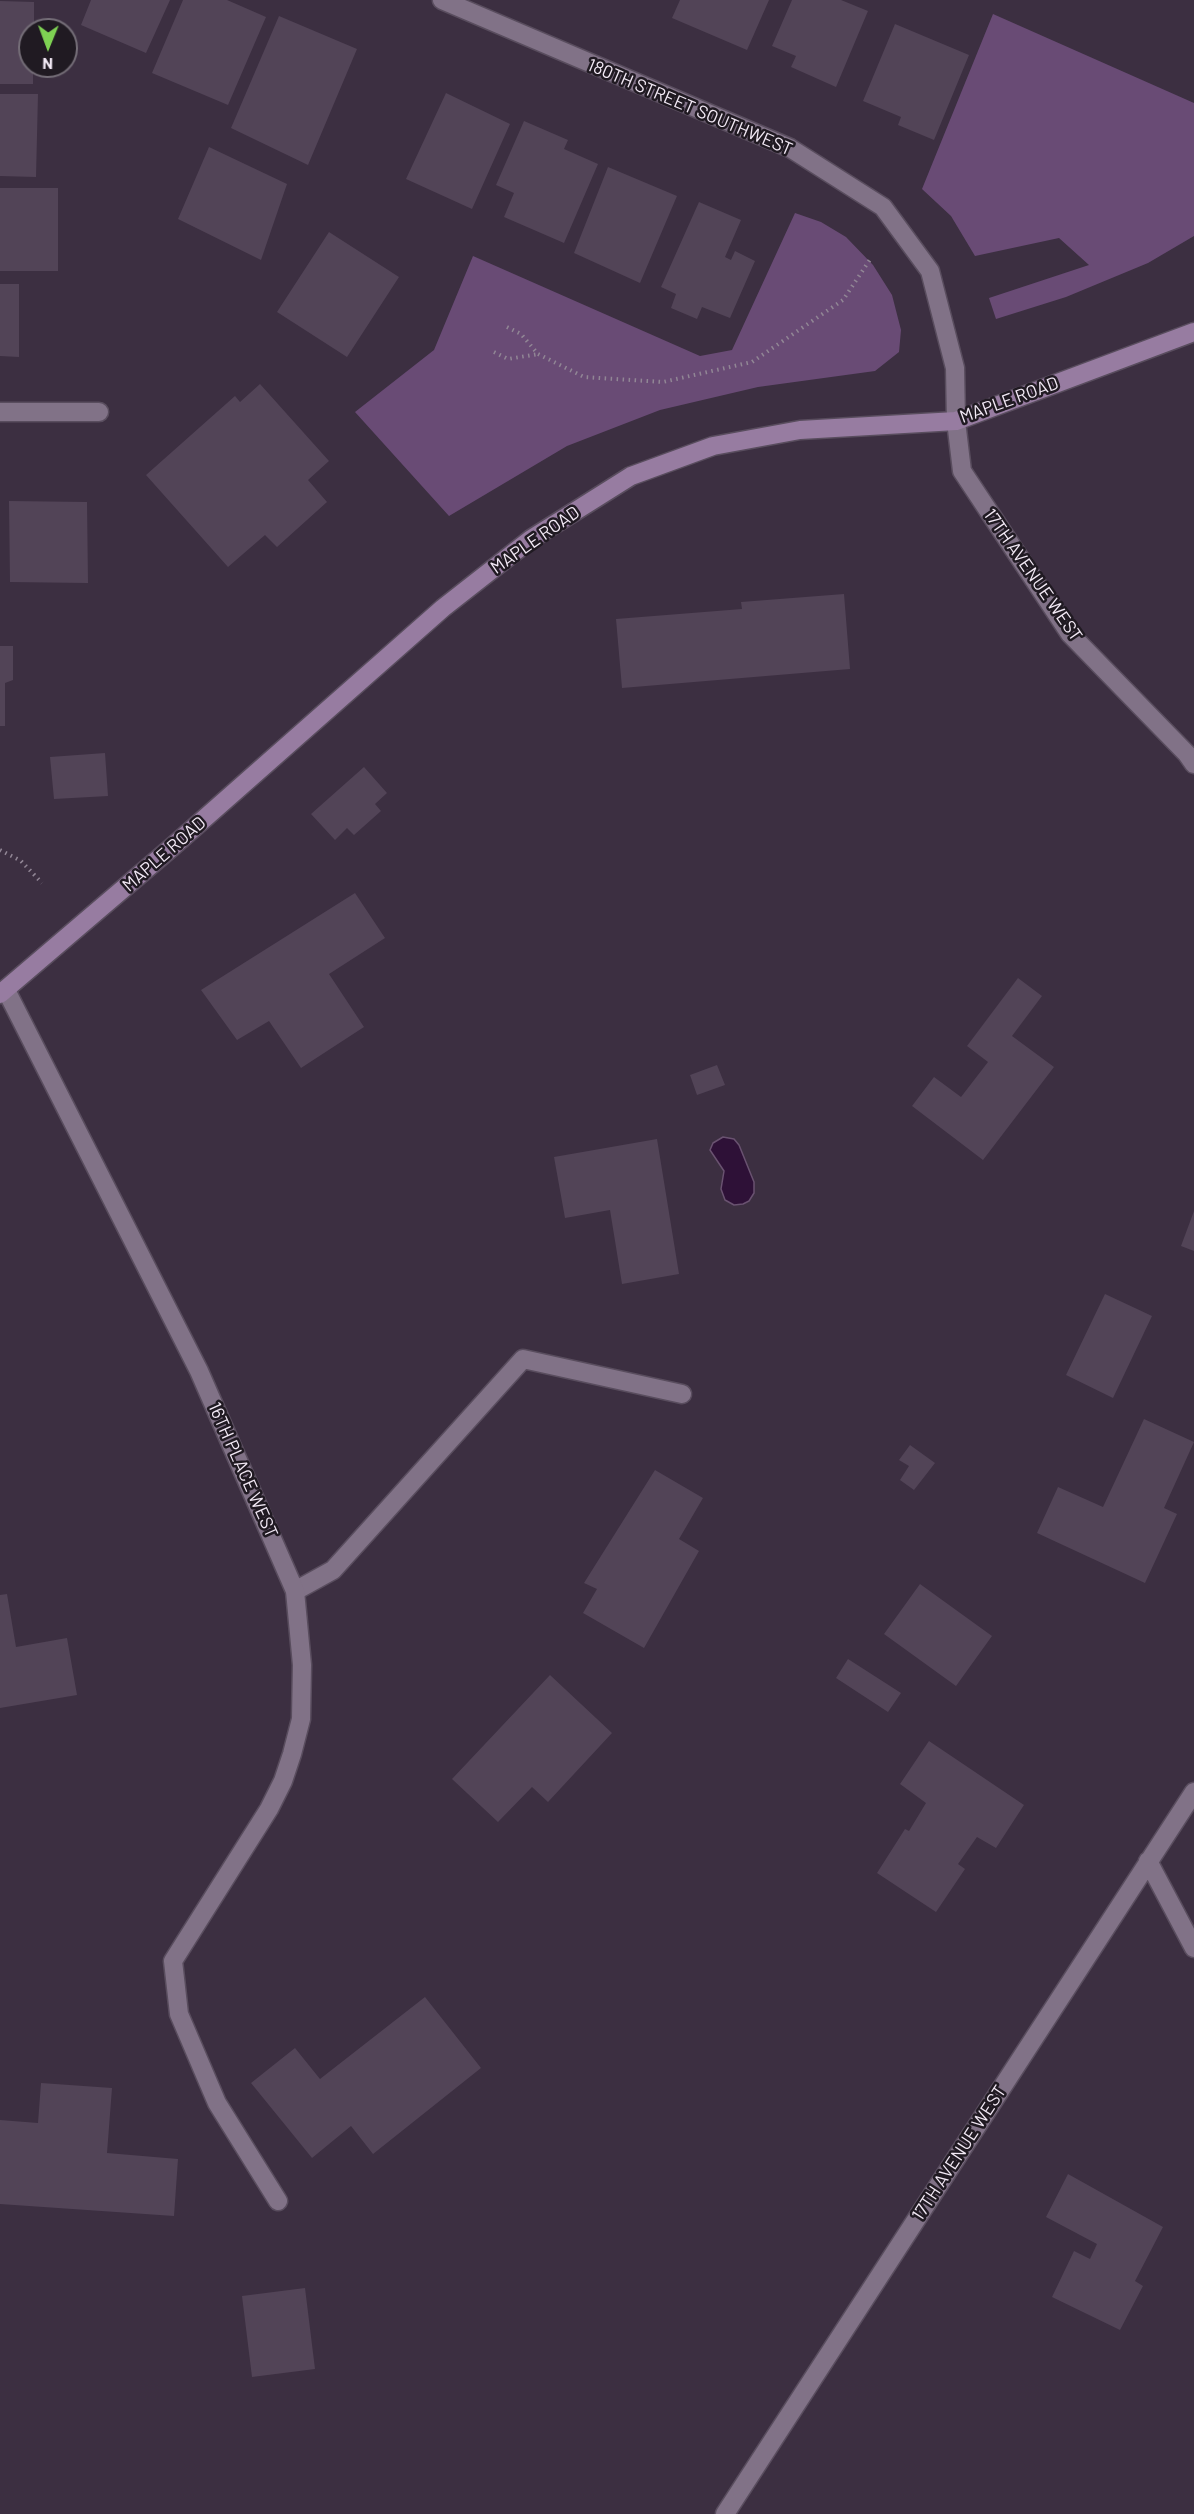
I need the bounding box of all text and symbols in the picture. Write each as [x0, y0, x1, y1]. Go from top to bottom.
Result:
north arrow [18, 18, 78, 78]
street label: 180TH STREET SOUTHWEST [584, 54, 796, 160]
text: N [42, 55, 53, 74]
street label: MAPLE ROAD [957, 372, 1061, 428]
street label: MAPLE ROAD [486, 501, 584, 579]
street label: 17TH AVENUE WEST [979, 505, 1087, 645]
street label: MAPLE ROAD [118, 812, 210, 896]
street label: 16TH PLACE WEST [203, 1399, 283, 1541]
street label: 17TH AVENUE WEST [907, 2081, 1011, 2225]

